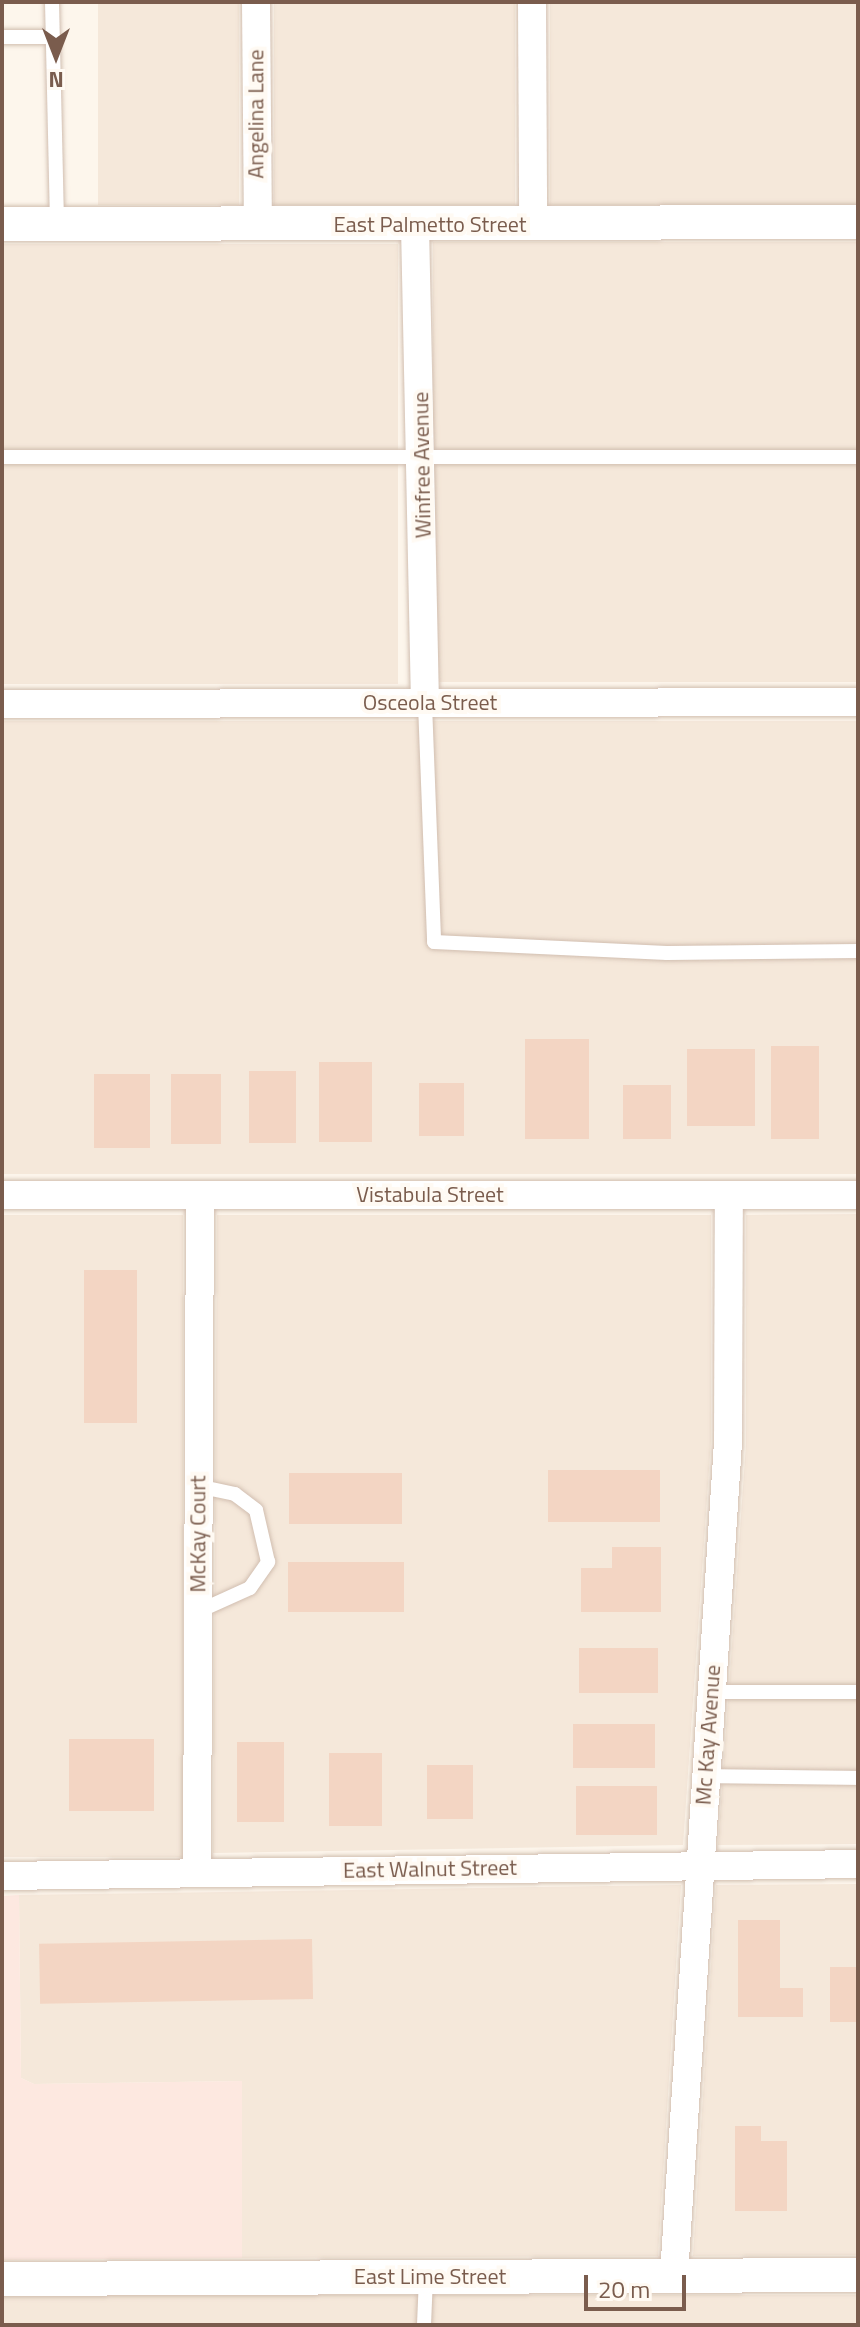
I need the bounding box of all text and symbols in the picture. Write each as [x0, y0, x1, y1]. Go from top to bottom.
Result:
north arrow [16, 16, 96, 96]
street label: Angelina Lane [243, 49, 269, 179]
text: N [48, 63, 64, 97]
street label: East Palmetto Street [333, 212, 527, 238]
street label: Winfree Avenue [408, 391, 436, 539]
street label: Osceola Street [363, 690, 497, 716]
street label: Vistabula Street [356, 1182, 504, 1208]
street label: McKay Court [185, 1475, 211, 1593]
street label: Mc Kay Avenue [690, 1664, 726, 1806]
street label: East Walnut Street [343, 1854, 517, 1884]
scale bar [588, 2259, 690, 2309]
street label: East Lime Street [354, 2264, 506, 2290]
text: 20 m [598, 2271, 650, 2307]

